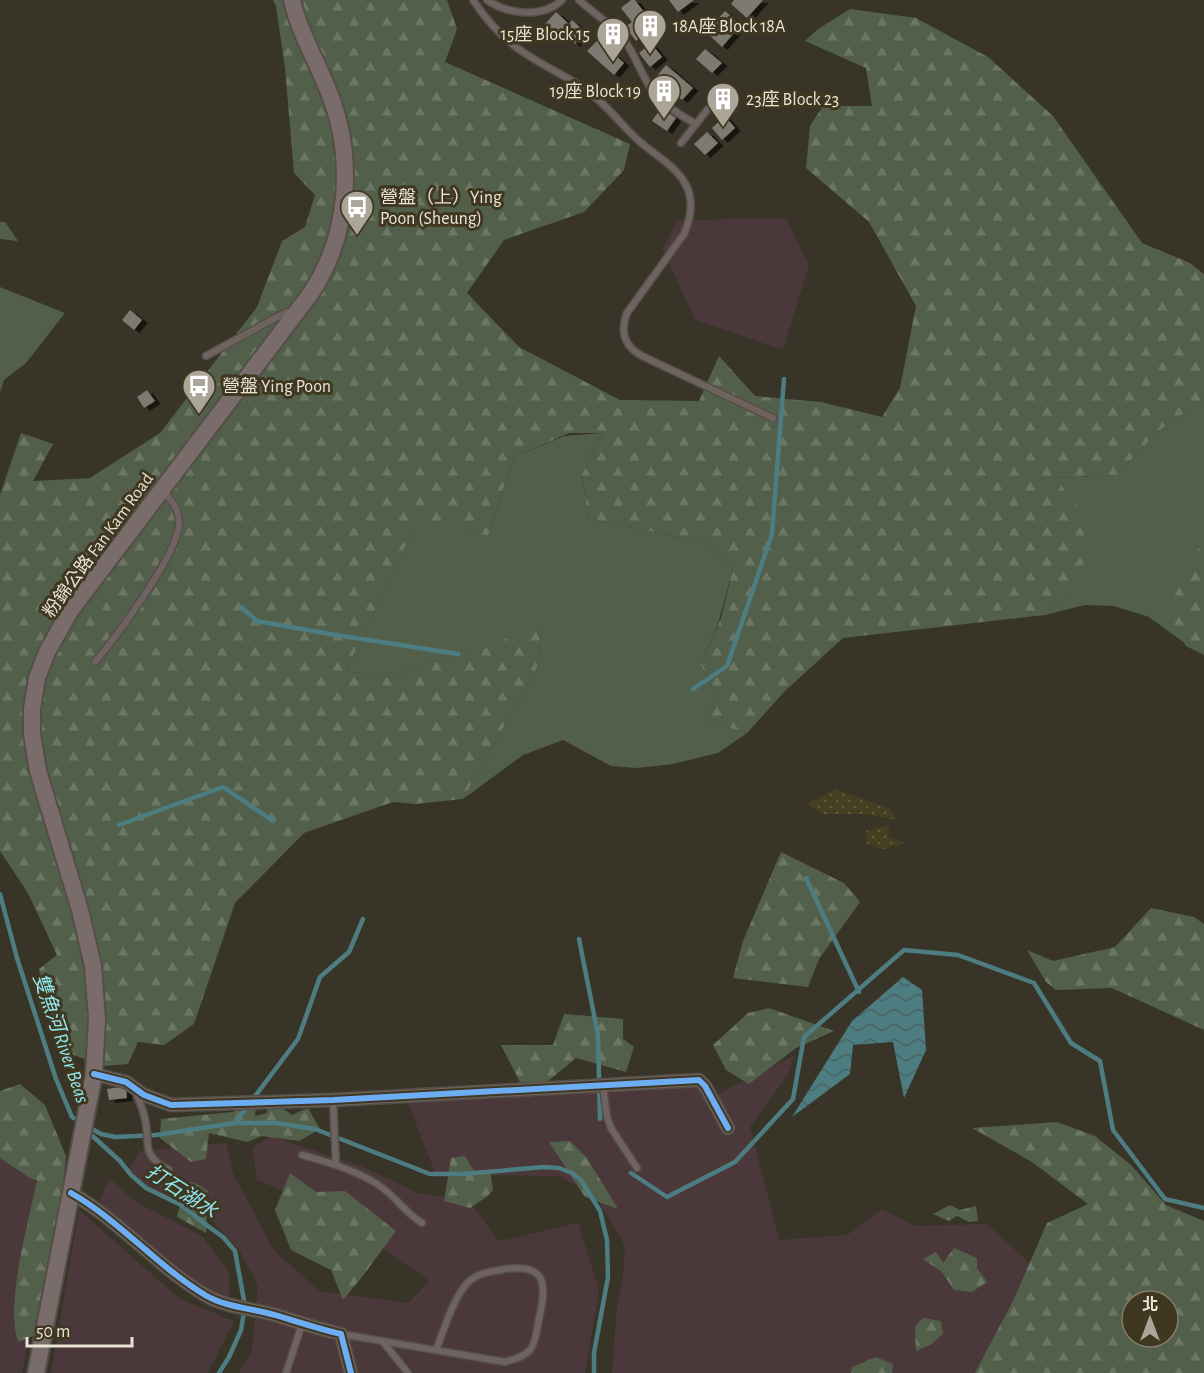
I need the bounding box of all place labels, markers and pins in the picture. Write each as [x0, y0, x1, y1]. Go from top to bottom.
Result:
building icon: 18A座 Block 18A [632, 8, 668, 55]
building icon: 15座 Block 15 [595, 16, 631, 63]
place label: 18A座 Block 18A [673, 16, 786, 36]
place label: 15座 Block 15 [501, 24, 590, 44]
building icon: 19座 Block 19 [646, 73, 682, 120]
place label: 19座 Block 19 [550, 81, 641, 101]
building icon: 23座 Block 23 [705, 81, 741, 128]
place label: 23座 Block 23 [746, 89, 839, 109]
place label: 營盤（上）Ying Poon (Sheung) [380, 187, 502, 228]
bus stop icon: 營盤（上）Ying Poon (Sheung) [339, 189, 375, 236]
bus stop icon: 營盤 Ying Poon [181, 368, 217, 415]
place label: 營盤 Ying Poon [222, 376, 331, 396]

